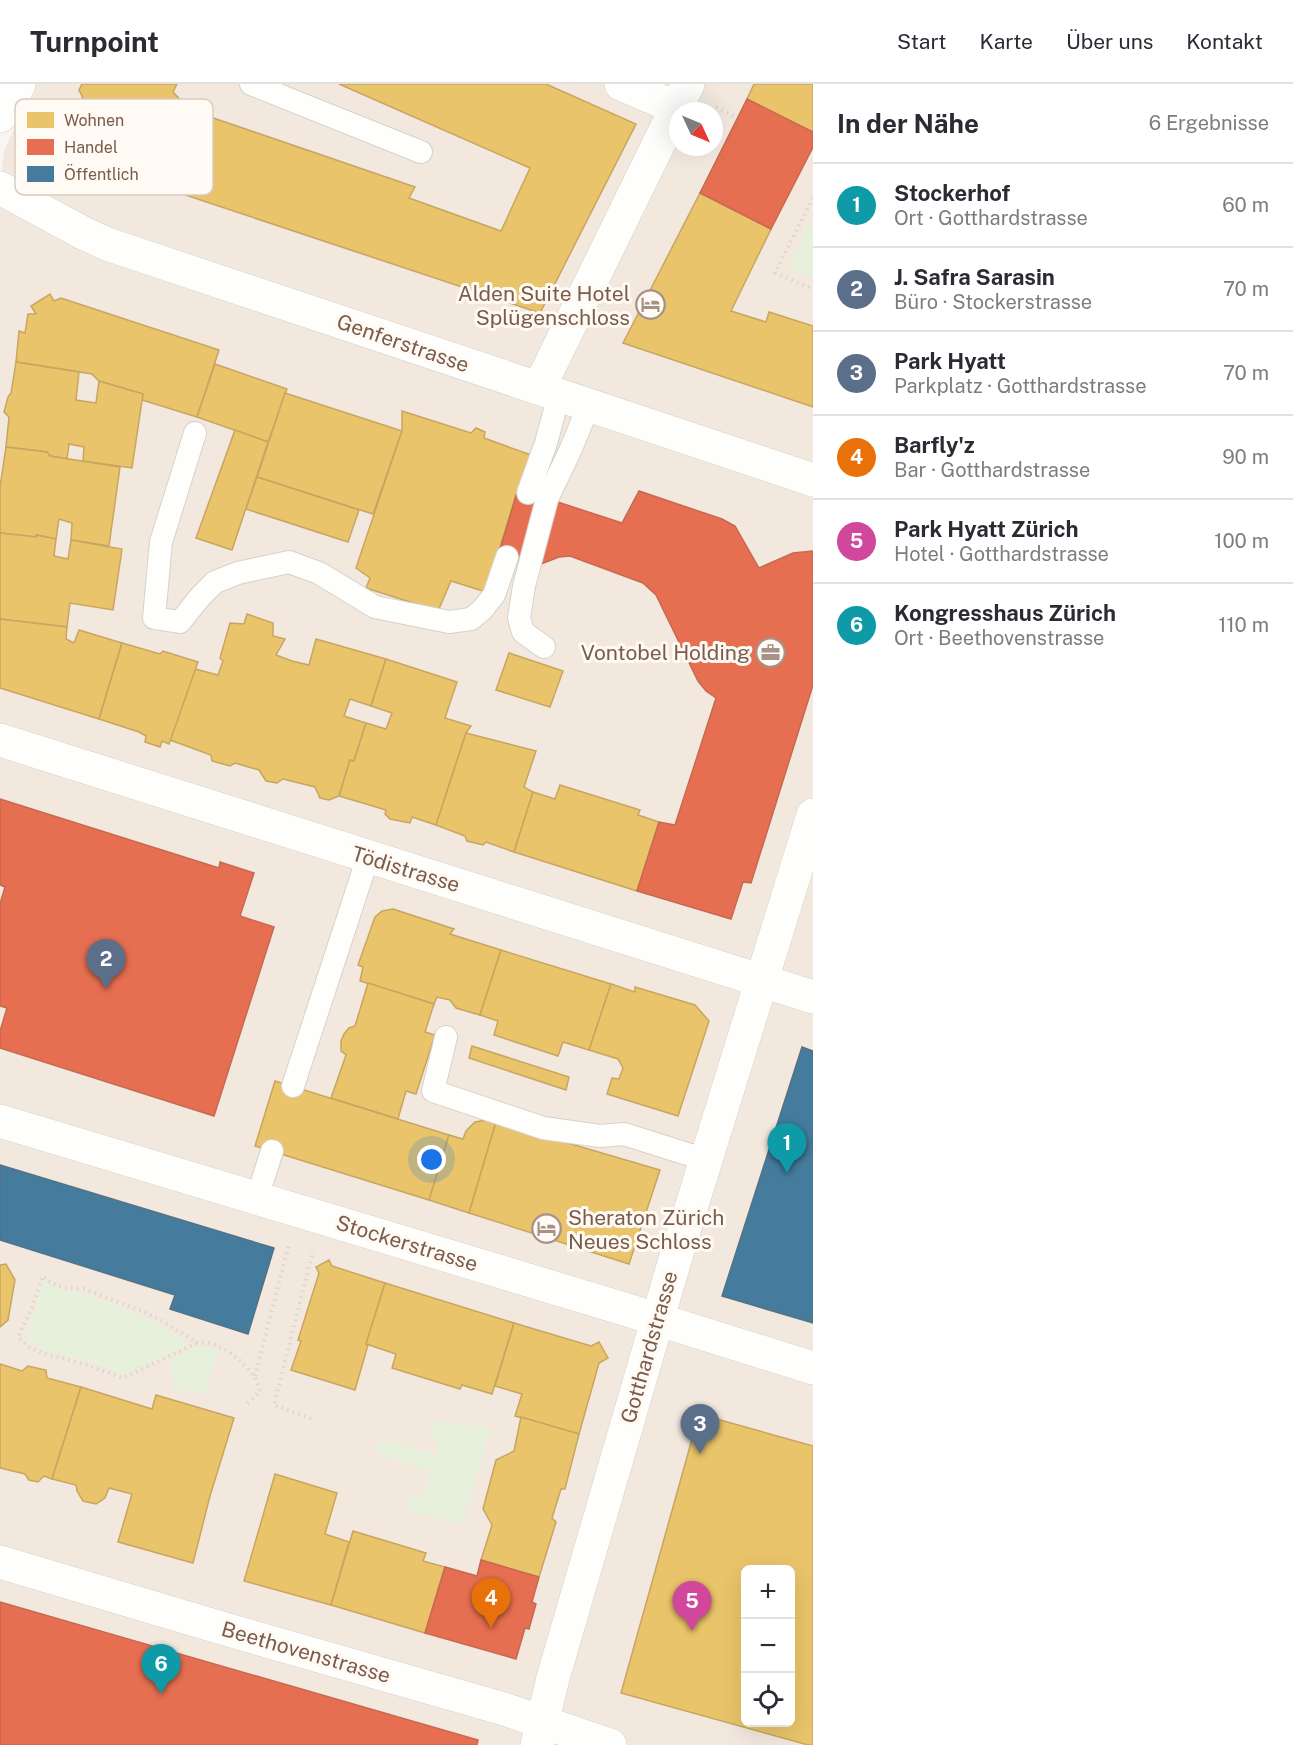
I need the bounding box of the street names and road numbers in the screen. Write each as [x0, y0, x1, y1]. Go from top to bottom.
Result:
street label: Genferstrasse [334, 309, 472, 377]
street label: Tödistrasse [349, 841, 463, 897]
street label: Stockerstrasse [333, 1210, 481, 1276]
street label: Gotthardstrasse [615, 1268, 683, 1426]
street label: Beethovenstrasse [219, 1616, 393, 1688]

